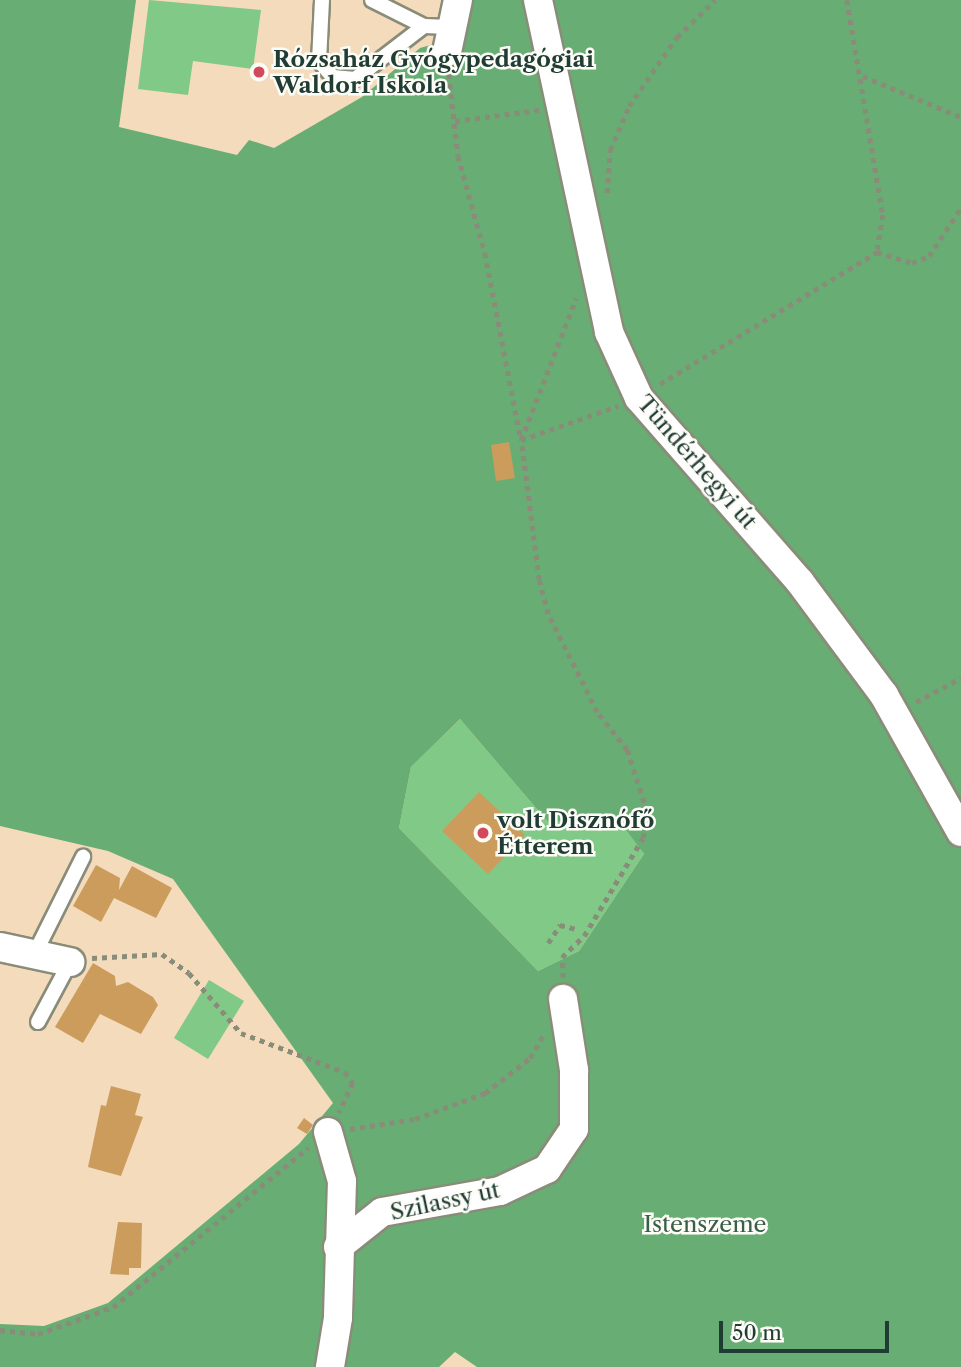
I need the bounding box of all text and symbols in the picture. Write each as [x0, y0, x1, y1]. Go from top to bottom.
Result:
place label: Rózsaház Gyógypedagógiai Waldorf Iskola [273, 45, 594, 99]
marker: Rózsaház Gyógypedagógiai Waldorf Iskola [251, 64, 267, 80]
street label: Tündérhegyi út [631, 389, 763, 535]
place label: volt Disznófő Étterem [497, 806, 654, 860]
marker: volt Disznófő Étterem [475, 825, 491, 841]
street label: Szilassy út [387, 1176, 503, 1226]
park label: Istenszeme [644, 1210, 766, 1238]
scale bar [723, 1308, 893, 1352]
text: 50 m [732, 1320, 782, 1345]

